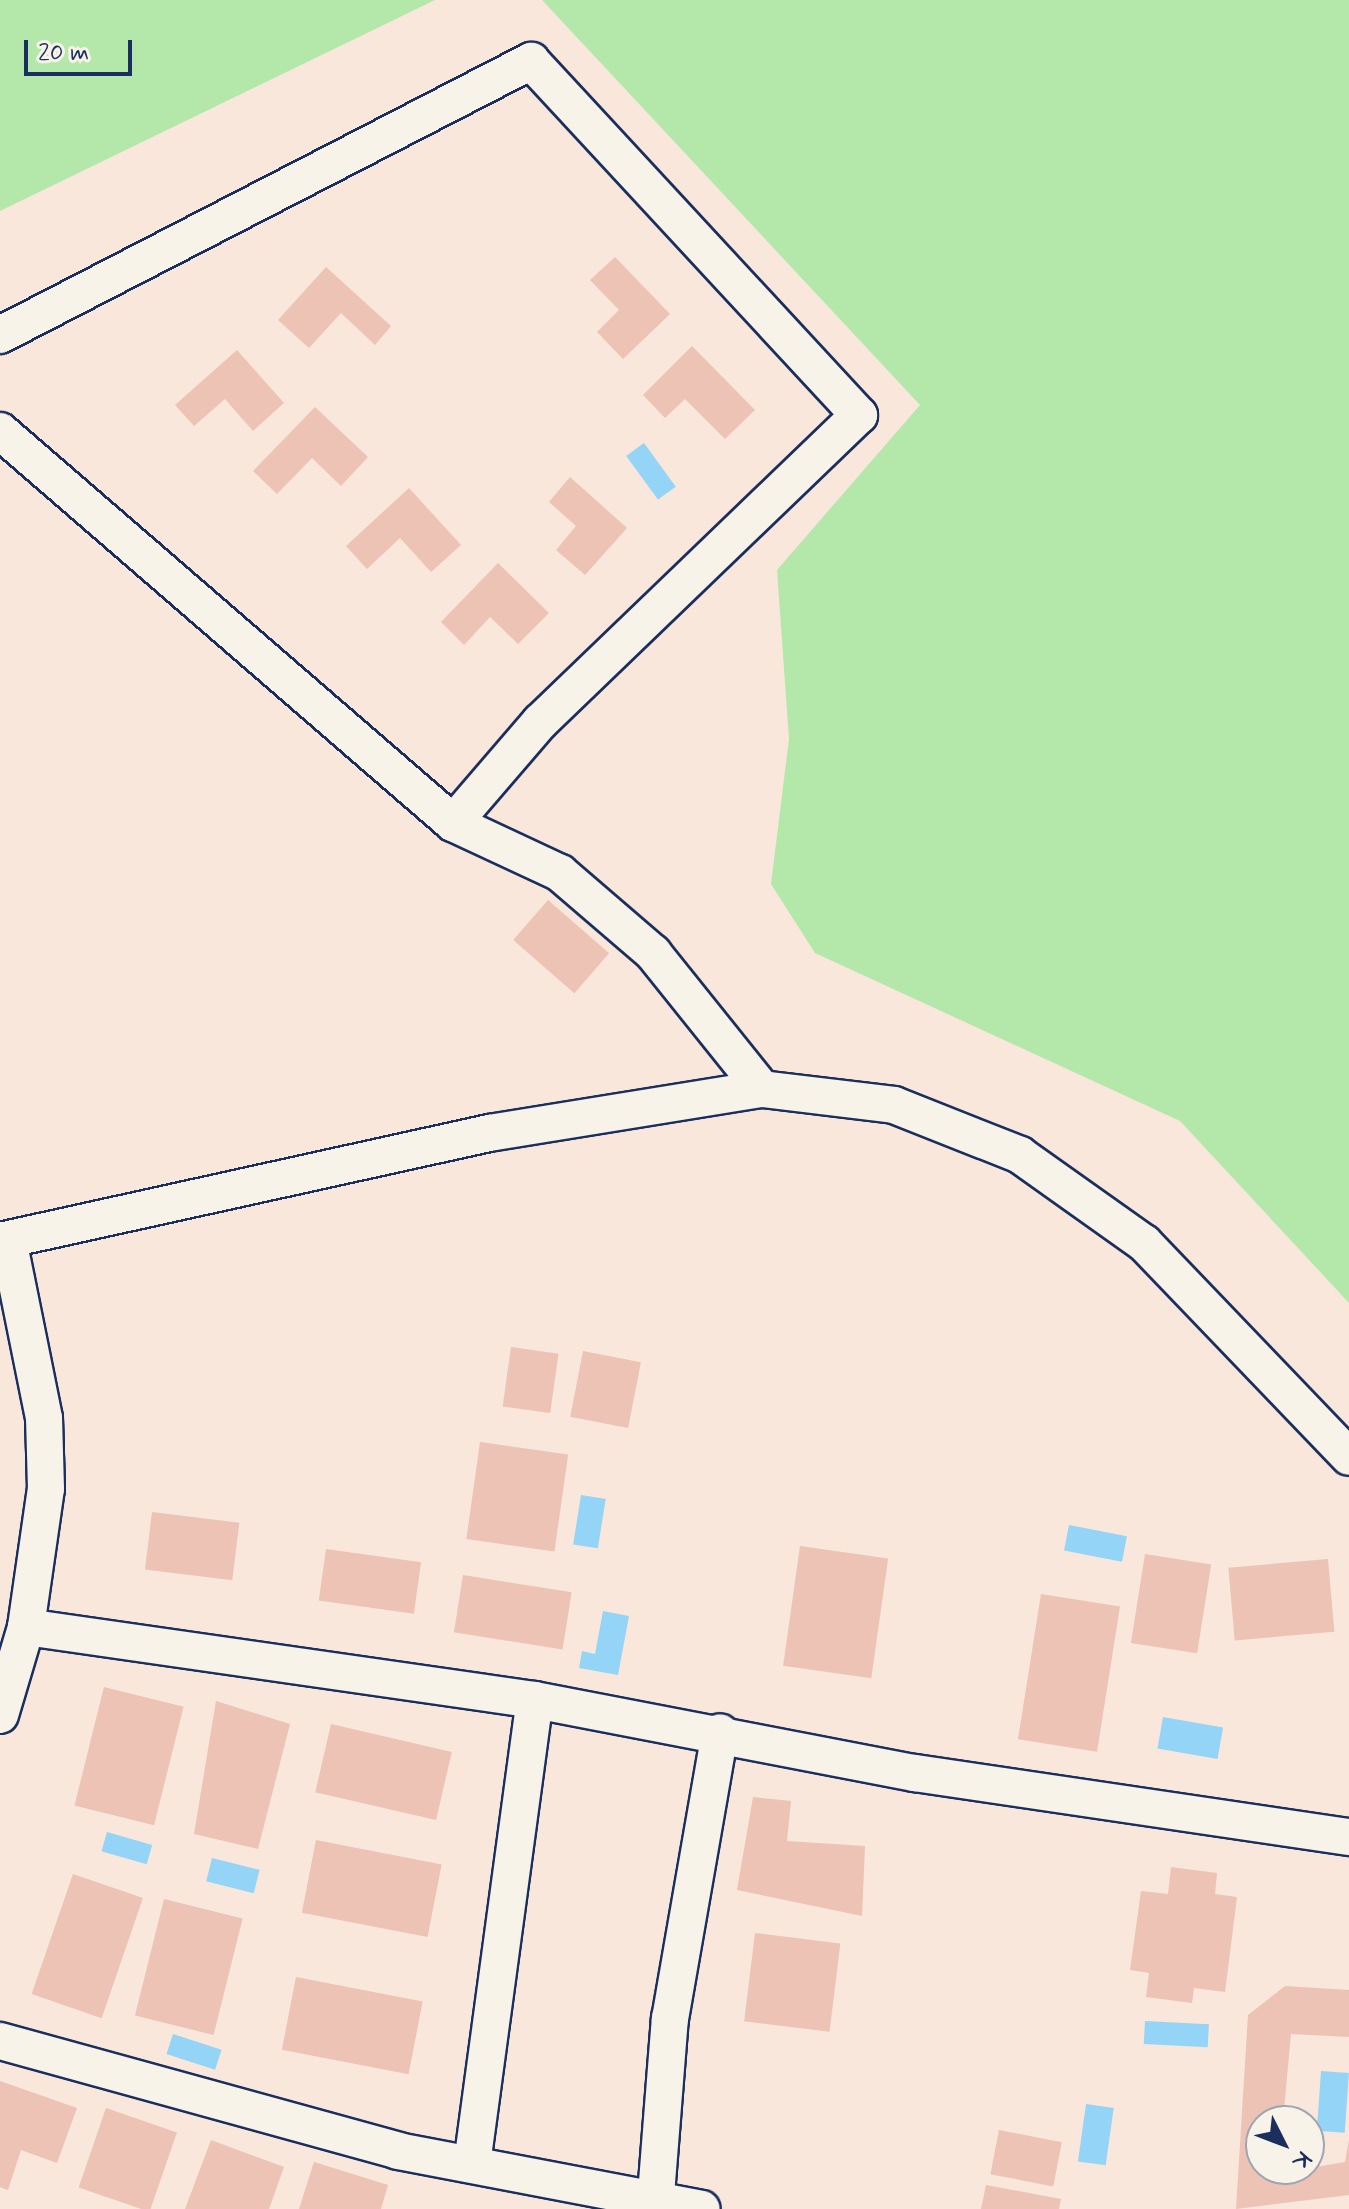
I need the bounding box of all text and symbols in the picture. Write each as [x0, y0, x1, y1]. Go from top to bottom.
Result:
scale bar [28, 24, 136, 74]
text: 20 m [38, 38, 89, 69]
north arrow [1245, 2105, 1325, 2185]
text: K [1286, 2145, 1317, 2175]

